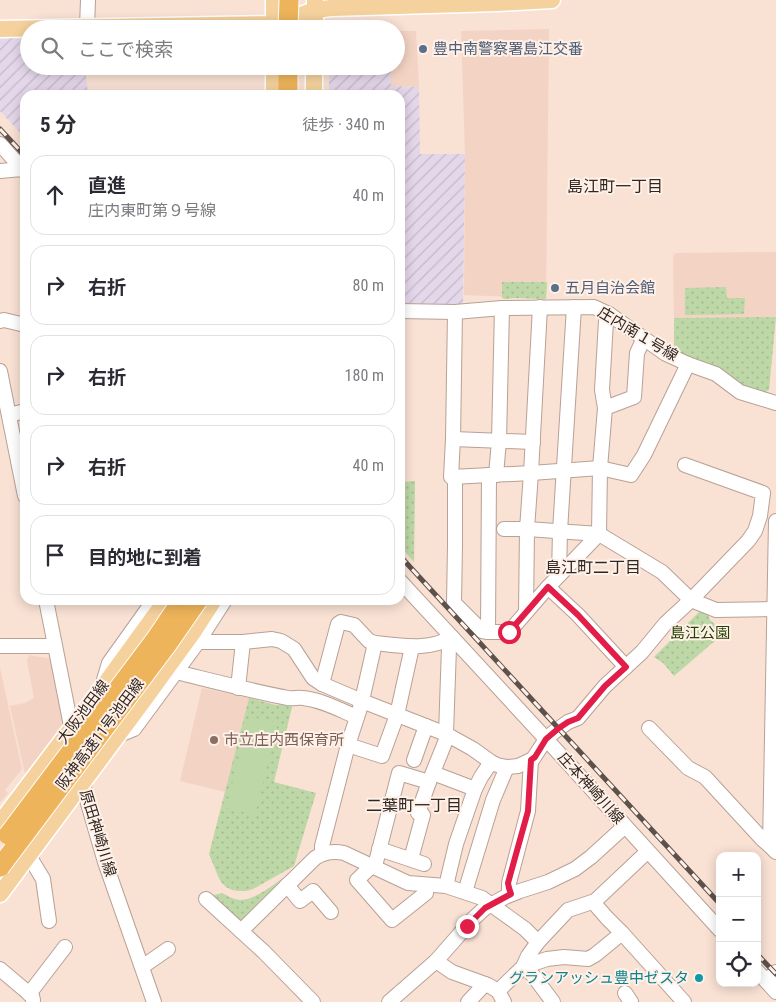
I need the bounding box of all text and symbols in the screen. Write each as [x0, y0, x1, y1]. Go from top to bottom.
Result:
search box [20, 20, 405, 75]
icon: search [38, 34, 66, 62]
text: ここで検索 [78, 38, 173, 61]
place label: 豊中南警察署島江交番 [433, 40, 583, 58]
marker: 豊中南警察署島江交番 [417, 43, 429, 55]
text: 5 分 [40, 113, 76, 137]
text: 徒歩 · 340 m [302, 115, 385, 134]
text: 直進 [88, 174, 126, 197]
district label: 島江町一丁目 [567, 177, 663, 196]
icon: ahead [41, 181, 69, 209]
text: 40 m [352, 186, 384, 205]
text: 庄内東町第９号線 [88, 201, 216, 220]
icon: right [41, 271, 69, 299]
text: 右折 [88, 276, 126, 299]
text: 80 m [352, 276, 384, 295]
place label: 五月自治会館 [565, 279, 655, 297]
marker: 五月自治会館 [549, 282, 561, 294]
street label: 庄内南１号線 [595, 303, 681, 365]
icon: right [41, 361, 69, 389]
text: 右折 [88, 366, 126, 389]
text: 180 m [345, 366, 384, 385]
icon: right [41, 451, 69, 479]
text: 右折 [88, 456, 126, 479]
text: 40 m [352, 456, 384, 475]
icon: arrive [41, 541, 69, 569]
text: 目的地に到着 [88, 546, 202, 569]
district label: 島江町二丁目 [545, 558, 641, 577]
route start [498, 621, 521, 644]
park label: 島江公園 [670, 624, 730, 642]
street label: 阪神高速11号池田線 [52, 675, 148, 793]
street label: 大阪池田線 [53, 677, 113, 747]
place label: 市立庄内西保育所 [224, 731, 344, 749]
marker: 市立庄内西保育所 [208, 734, 220, 746]
street label: 庄本神崎川線 [554, 749, 628, 827]
street label: 原田神崎川線 [76, 787, 120, 879]
district label: 二葉町一丁目 [366, 796, 462, 815]
map controls [716, 852, 761, 987]
button: + [716, 852, 761, 897]
button: − [716, 897, 761, 942]
route end [456, 915, 479, 938]
button: locate [716, 942, 761, 987]
place label: グランアッシュ豊中ゼスタ [509, 969, 689, 987]
marker: グランアッシュ豊中ゼスタ [693, 972, 705, 984]

